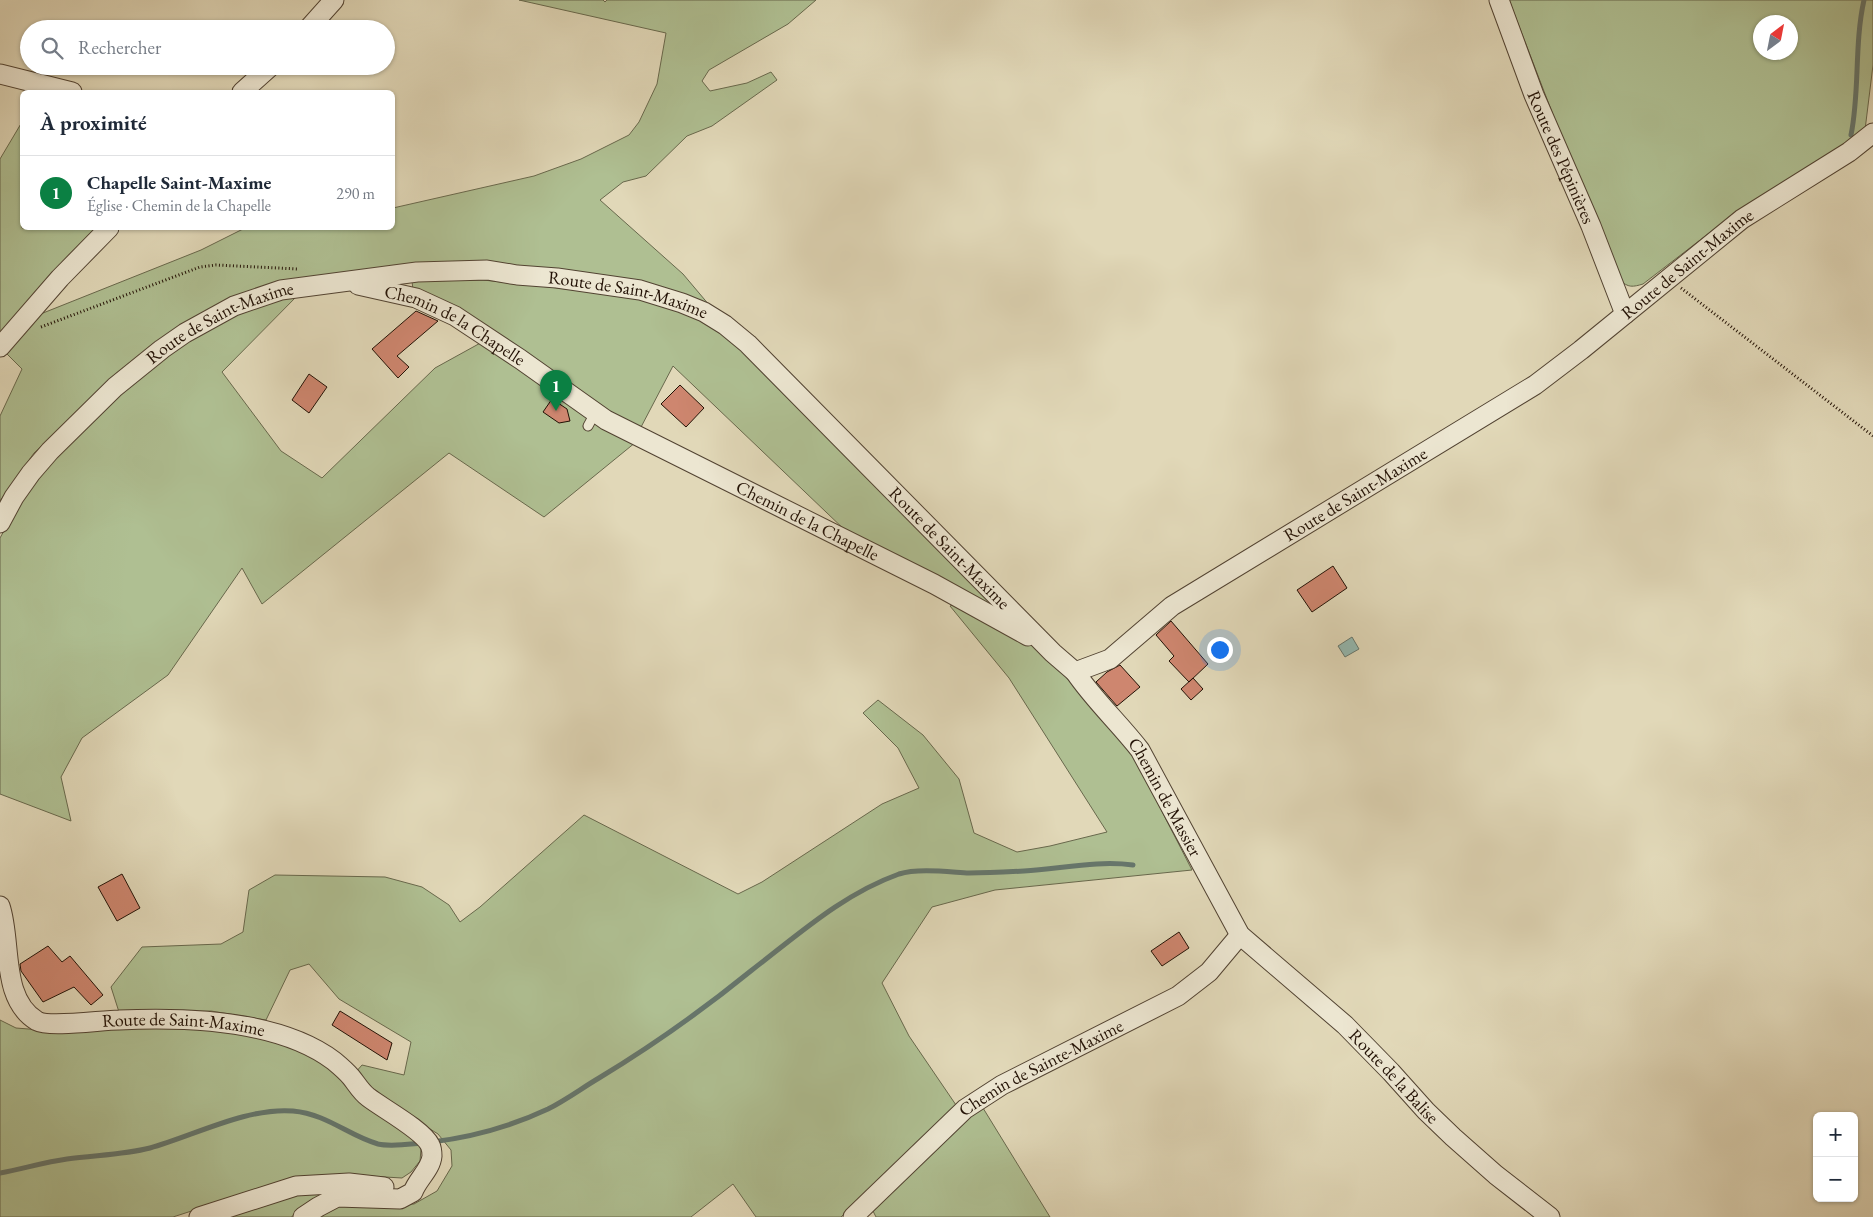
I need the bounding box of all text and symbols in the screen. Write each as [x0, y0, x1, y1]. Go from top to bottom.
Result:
north arrow [1753, 15, 1798, 60]
search box [20, 20, 395, 75]
icon: search [38, 34, 66, 62]
text: Rechercher [78, 35, 161, 60]
street label: Route des Pépinières [1522, 87, 1601, 227]
text: À proximité [40, 109, 147, 136]
text: Chapelle Saint-Maxime [87, 170, 271, 195]
text: 1 [52, 183, 60, 204]
text: 290 m [336, 183, 375, 204]
text: Église · Chemin de la Chapelle [87, 195, 271, 216]
street label: Route de Saint-Maxime [1616, 203, 1757, 324]
street label: Route de Saint-Maxime [547, 265, 712, 323]
street label: Route de Saint-Maxime [141, 276, 295, 369]
street label: Chemin de la Chapelle [383, 279, 530, 370]
pin: 1 [540, 370, 572, 411]
street label: Route de Saint-Maxime [1279, 442, 1431, 546]
street label: Chemin de la Chapelle [732, 475, 883, 566]
street label: Route de Saint-Maxime [884, 481, 1016, 614]
your location [1207, 637, 1233, 663]
street label: Chemin de Massier [1123, 732, 1207, 861]
street label: Route de Saint-Maxime [101, 1007, 267, 1041]
street label: Chemin de Sainte-Maxime [954, 1014, 1127, 1121]
street label: Route de la Balise [1344, 1024, 1444, 1128]
map controls [1813, 1112, 1858, 1202]
button: + [1813, 1112, 1858, 1157]
button: − [1813, 1157, 1858, 1202]

